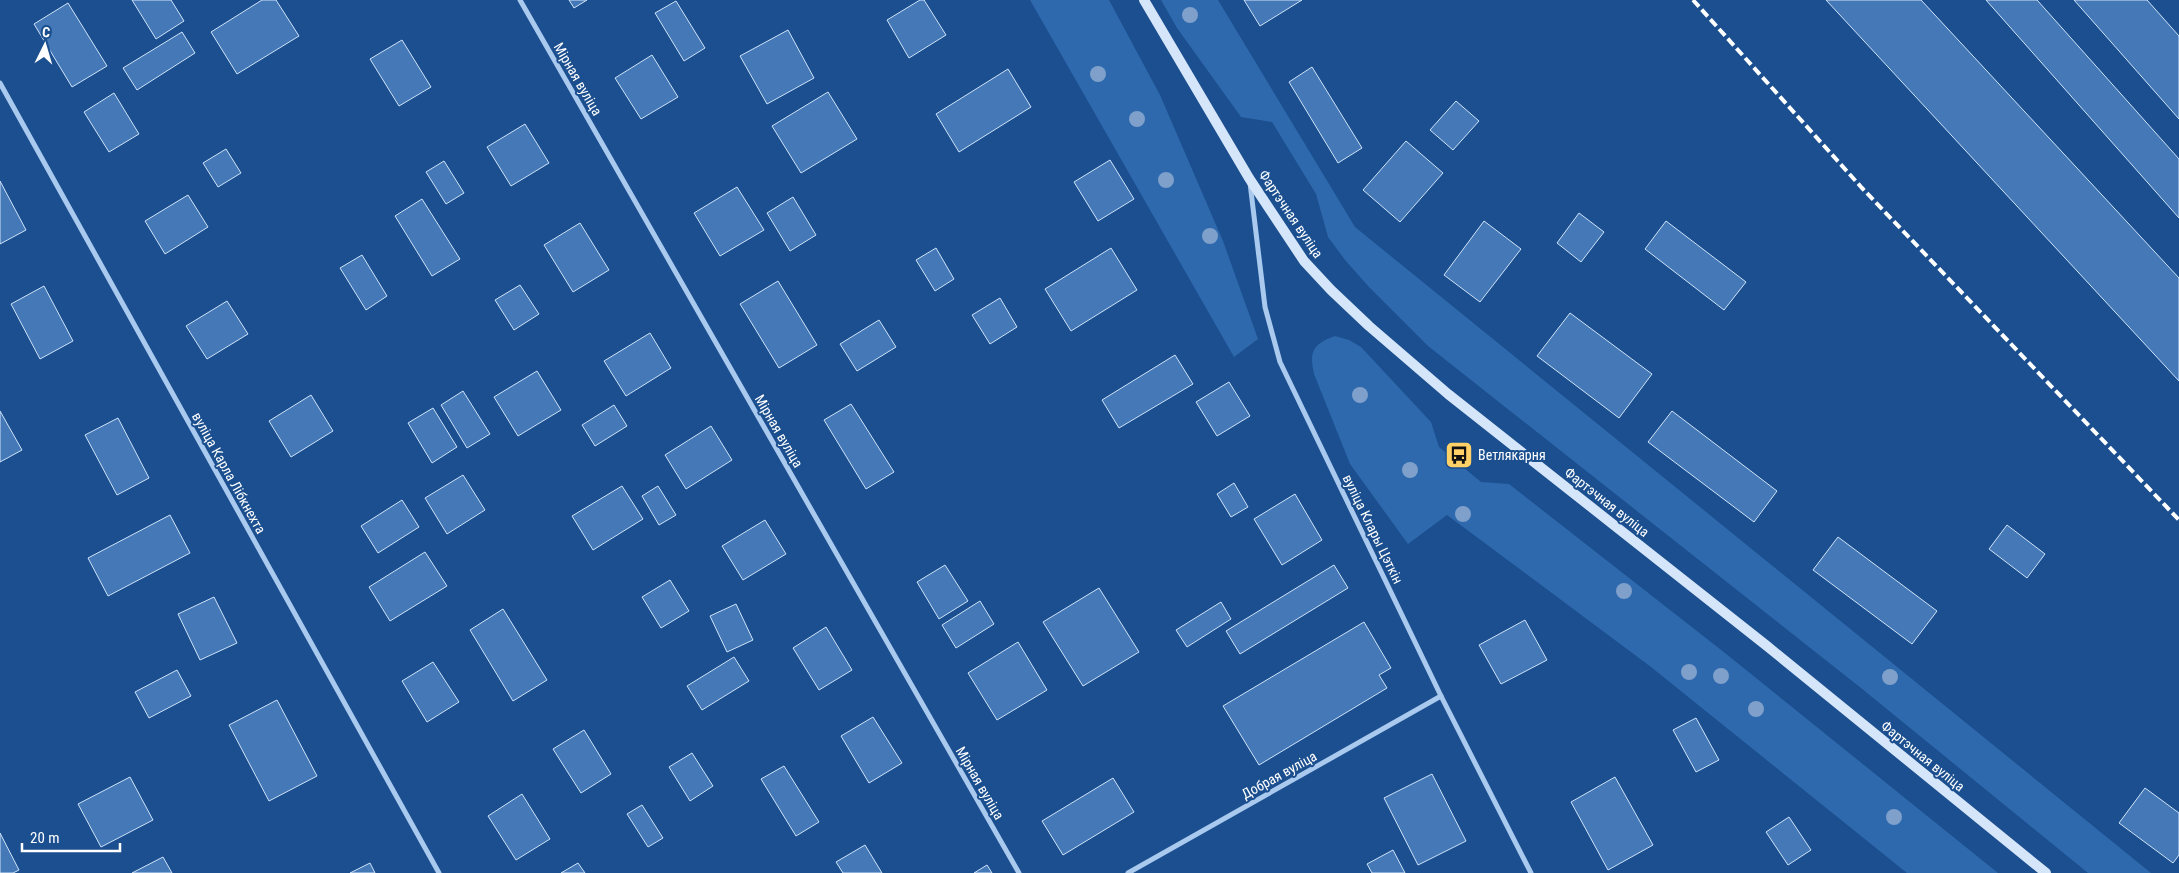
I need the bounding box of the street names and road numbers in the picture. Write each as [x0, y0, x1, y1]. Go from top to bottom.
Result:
street label: Мірная вуліца [551, 40, 605, 118]
street label: Фартэчная вуліца [1256, 167, 1326, 261]
street label: Мірная вуліца [752, 392, 806, 470]
street label: вуліца Карла Лібкнехта [189, 410, 269, 536]
street label: Фартэчная вуліца [1562, 464, 1652, 540]
street label: вуліца Клары Цэткін [1340, 472, 1406, 586]
street label: Фартэчная вуліца [1878, 718, 1968, 794]
street label: Мірная вуліца [953, 744, 1007, 822]
street label: Добрая вуліца [1239, 748, 1319, 802]

